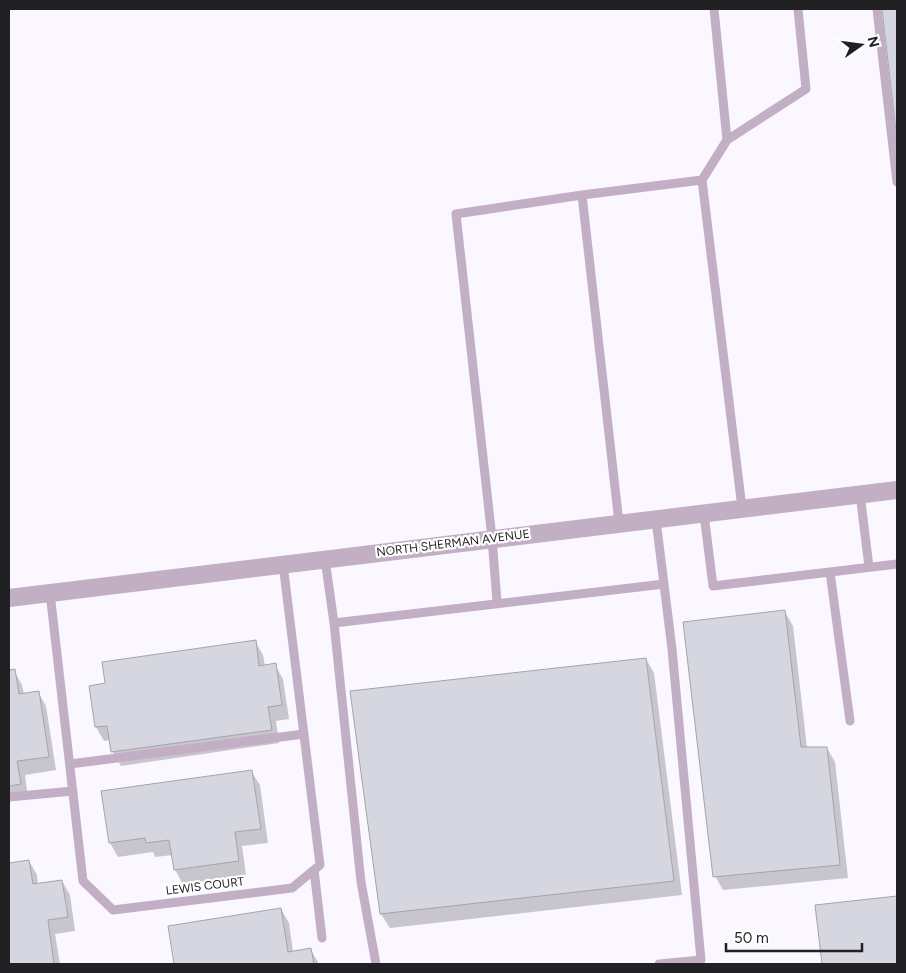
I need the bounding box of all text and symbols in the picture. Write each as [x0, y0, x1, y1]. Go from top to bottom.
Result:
north arrow [836, 20, 886, 70]
text: N [864, 35, 883, 49]
street label: NORTH SHERMAN AVENUE [376, 527, 530, 559]
street label: LEWIS COURT [165, 874, 245, 898]
scale bar [726, 920, 862, 952]
text: 50 m [734, 929, 769, 947]

